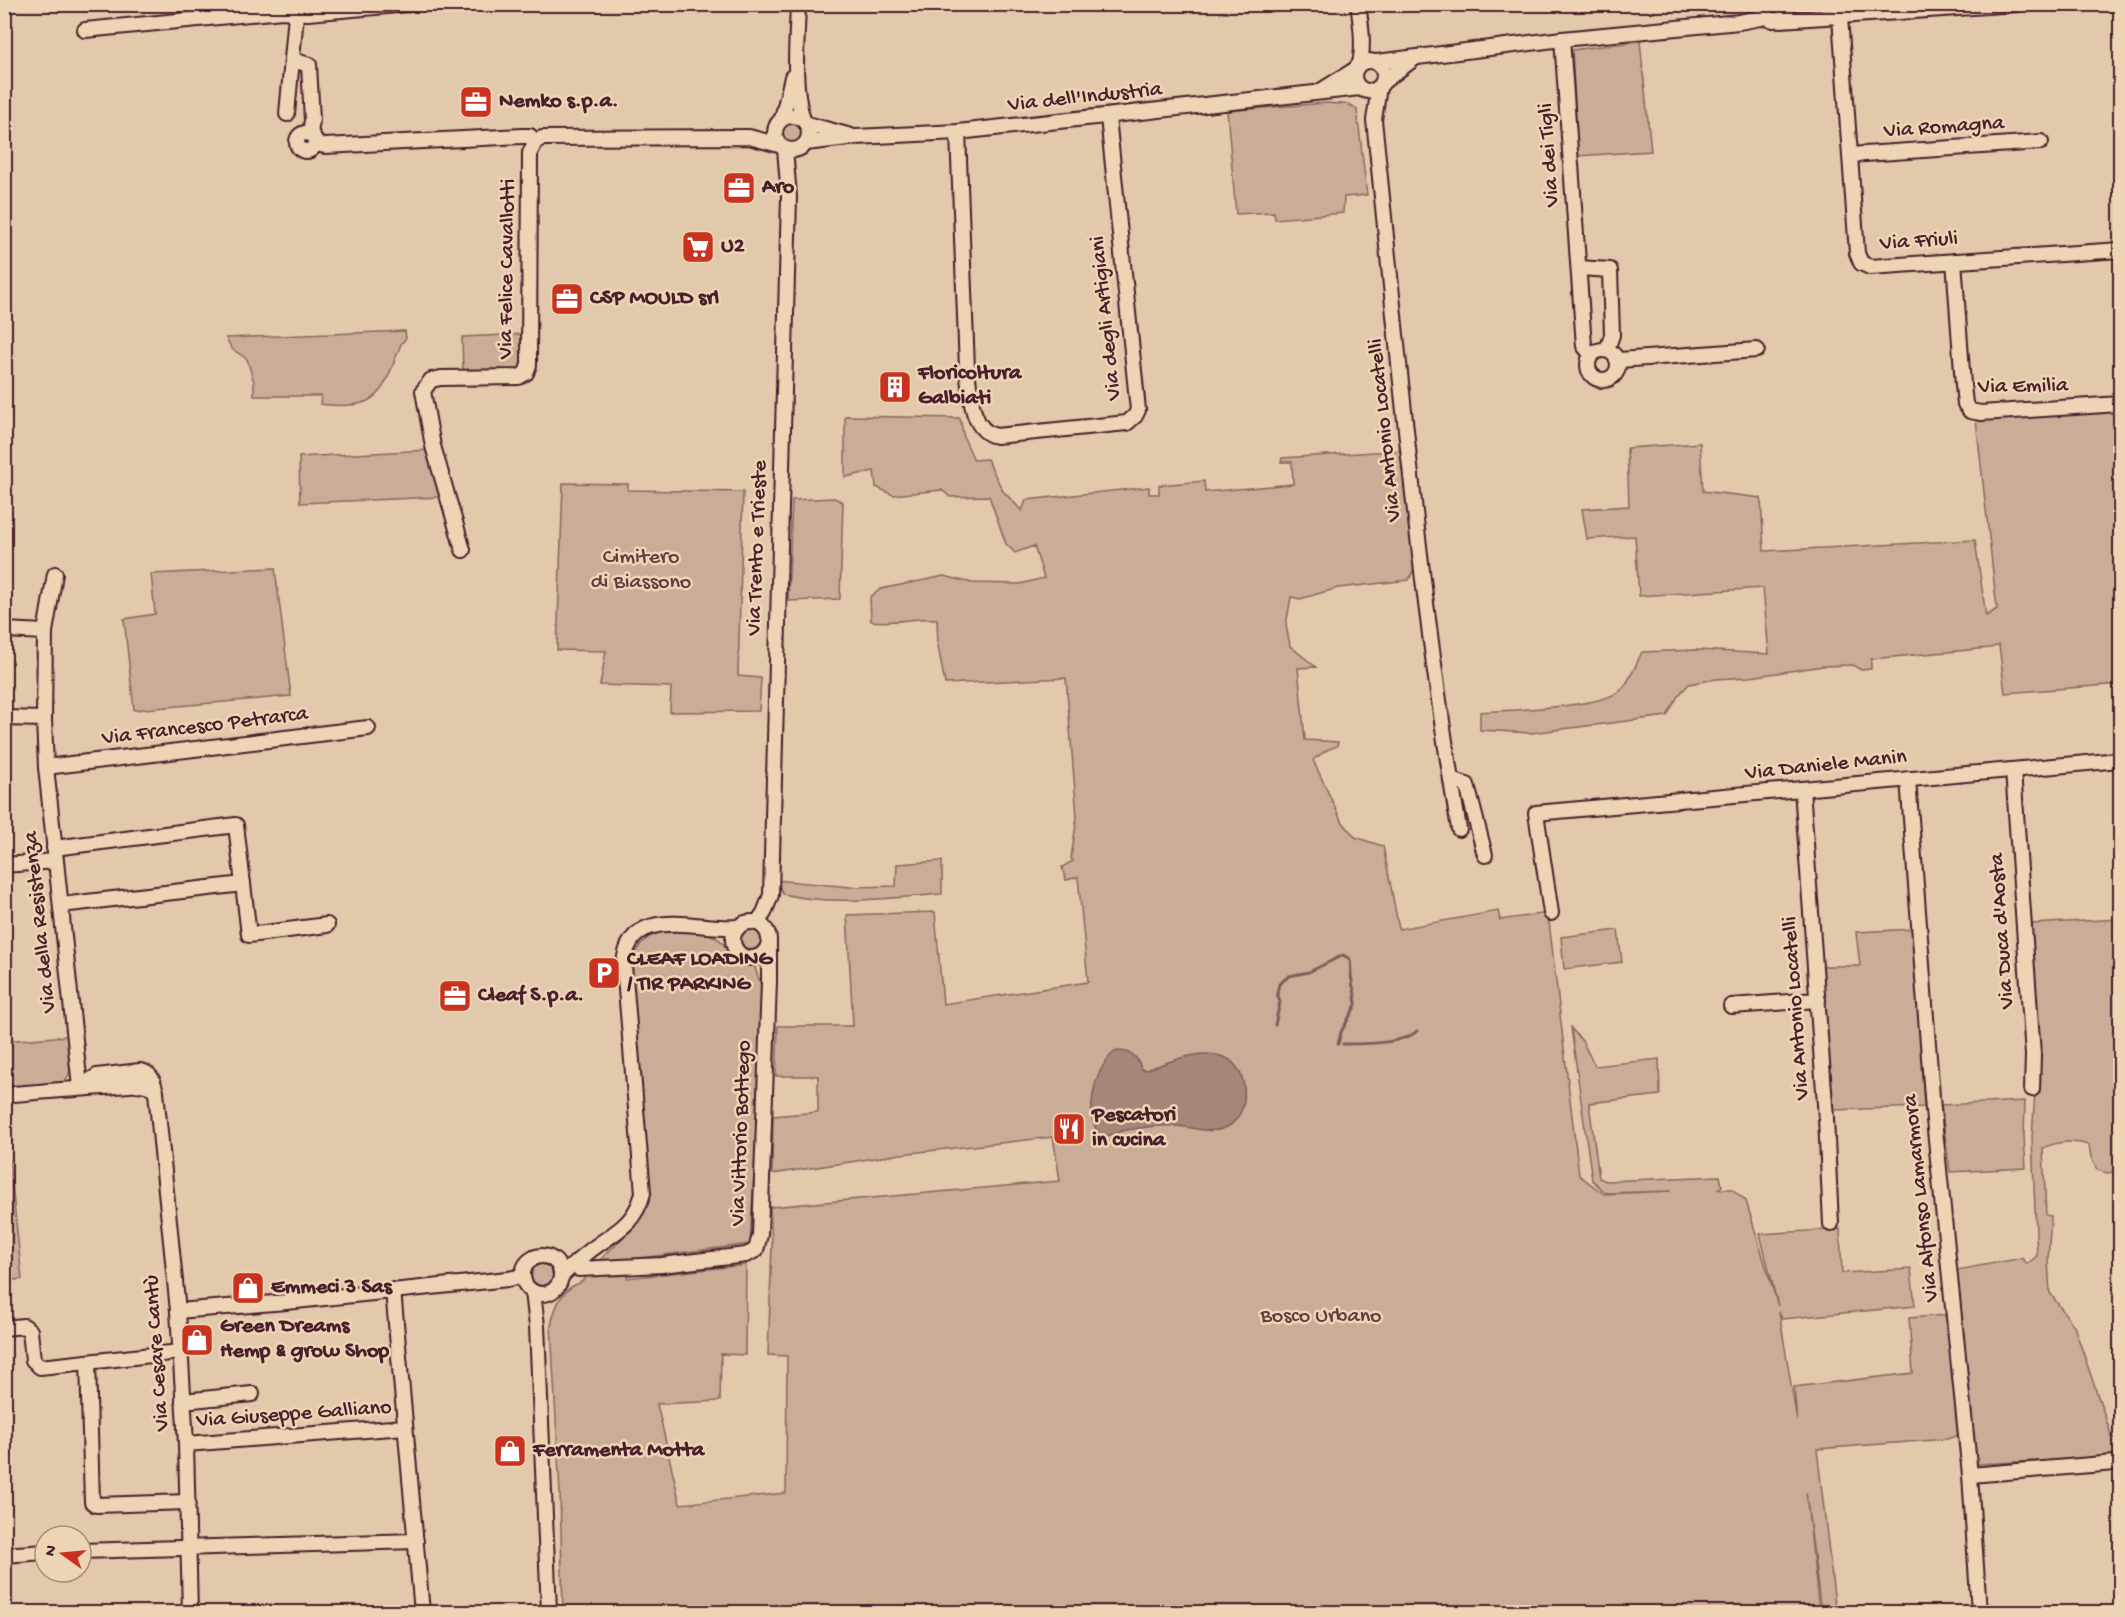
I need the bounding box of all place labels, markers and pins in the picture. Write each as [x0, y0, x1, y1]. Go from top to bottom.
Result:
office icon: Nemko s.p.a. [458, 84, 494, 120]
place label: Nemko s.p.a. [499, 89, 619, 115]
office icon: Aro [721, 170, 757, 206]
place label: Aro [761, 175, 795, 201]
supermarket icon: U2 [680, 229, 716, 265]
place label: U2 [721, 234, 745, 260]
office icon: CSP MOULD srl [549, 281, 585, 317]
place label: CSP MOULD srl [589, 286, 719, 312]
place label: Floricoltura Galbiati [917, 361, 1023, 412]
building icon: Floricoltura Galbiati [877, 369, 913, 405]
place label: CLEAF LOADING / TIR PARKING [626, 947, 773, 998]
parking icon: CLEAF LOADING / TIR PARKING [586, 955, 622, 991]
office icon: Cleaf S.p.a. [437, 978, 473, 1014]
place label: Cleaf S.p.a. [477, 983, 584, 1009]
place label: Pescatori in cucina [1091, 1103, 1176, 1154]
restaurant icon: Pescatori in cucina [1051, 1111, 1087, 1147]
shop icon: Emmeci 3 Sas [230, 1270, 266, 1306]
place label: Emmeci 3 Sas [271, 1275, 394, 1301]
place label: Green Dreams Hemp & grow Shop [220, 1314, 389, 1365]
shop icon: Green Dreams Hemp & grow Shop [179, 1322, 215, 1358]
shop icon: Ferramenta Motta [492, 1433, 528, 1469]
place label: Ferramenta Motta [532, 1438, 706, 1464]

